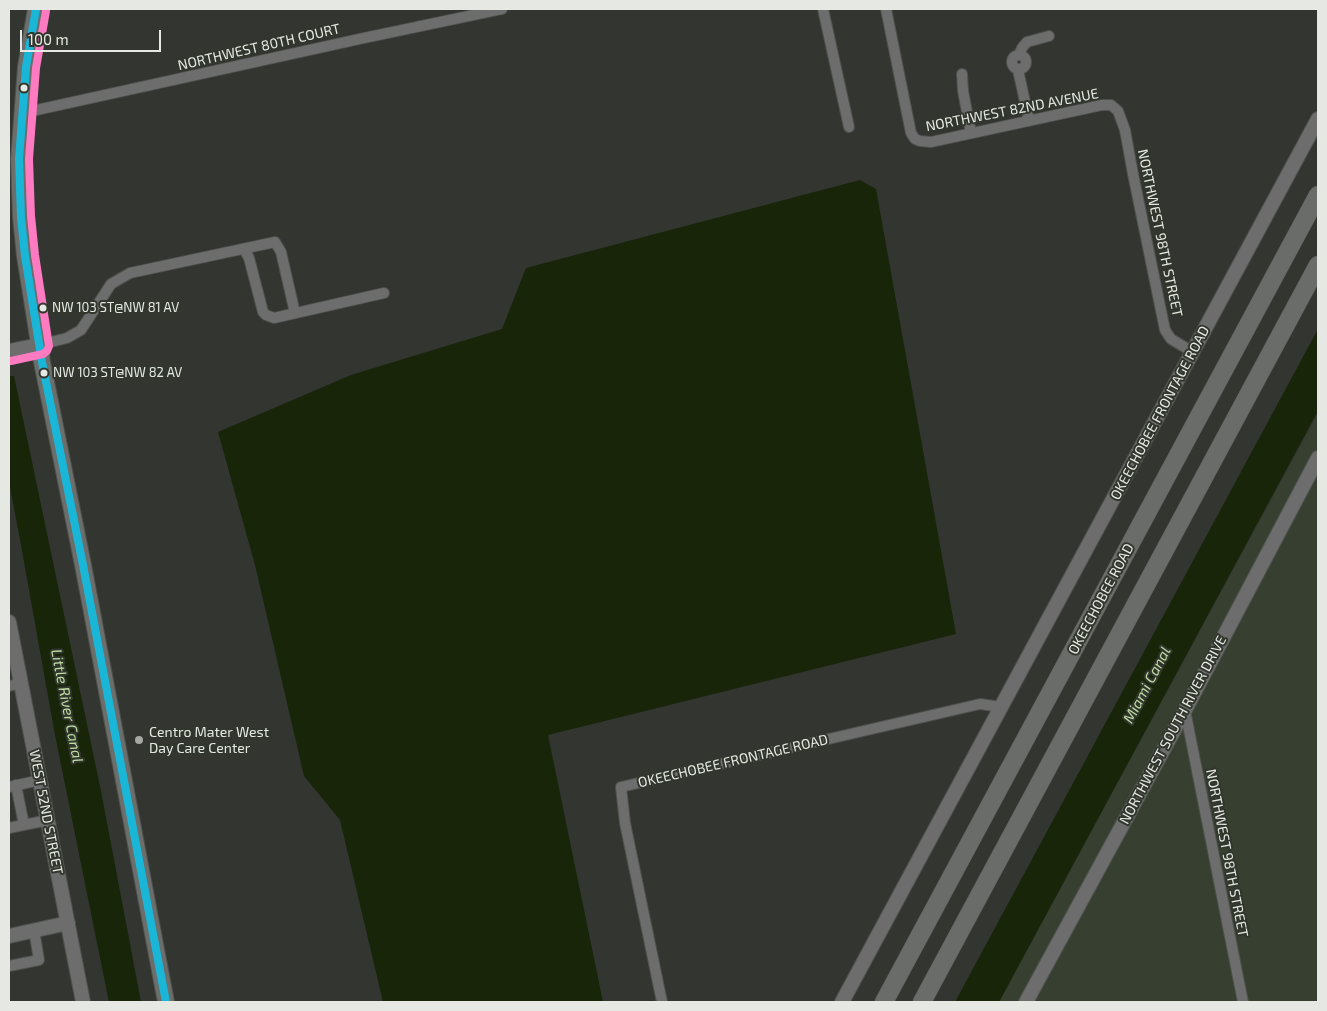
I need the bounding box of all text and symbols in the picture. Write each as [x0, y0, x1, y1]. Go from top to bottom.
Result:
scale bar [22, 20, 164, 52]
street label: NORTHWEST 80TH COURT [176, 20, 342, 74]
text: 100 m [28, 30, 69, 48]
unlabelled marker [19, 83, 29, 93]
street label: NORTHWEST 82ND AVENUE [924, 85, 1100, 135]
street label: NORTHWEST 98TH STREET [1134, 148, 1186, 318]
place label: NW 103 ST@NW 81 AV [52, 300, 179, 316]
marker: NW 103 ST@NW 81 AV [38, 303, 48, 313]
street label: OKEECHOBEE FRONTAGE ROAD [1107, 323, 1213, 503]
place label: NW 103 ST@NW 82 AV [53, 365, 182, 381]
marker: NW 103 ST@NW 82 AV [39, 368, 49, 378]
street label: OKEECHOBEE ROAD [1065, 541, 1137, 657]
street label: NORTHWEST SOUTH RIVER DRIVE [1116, 633, 1230, 827]
water label: Miami Canal [1119, 644, 1175, 726]
water label: Little River Canal [47, 648, 87, 764]
place label: Centro Mater West Day Care Center [149, 724, 269, 756]
street label: OKEECHOBEE FRONTAGE ROAD [636, 731, 830, 791]
marker: Centro Mater West Day Care Center [133, 734, 145, 746]
street label: WEST 52ND STREET [26, 748, 66, 876]
street label: NORTHWEST 98TH STREET [1202, 767, 1252, 939]

